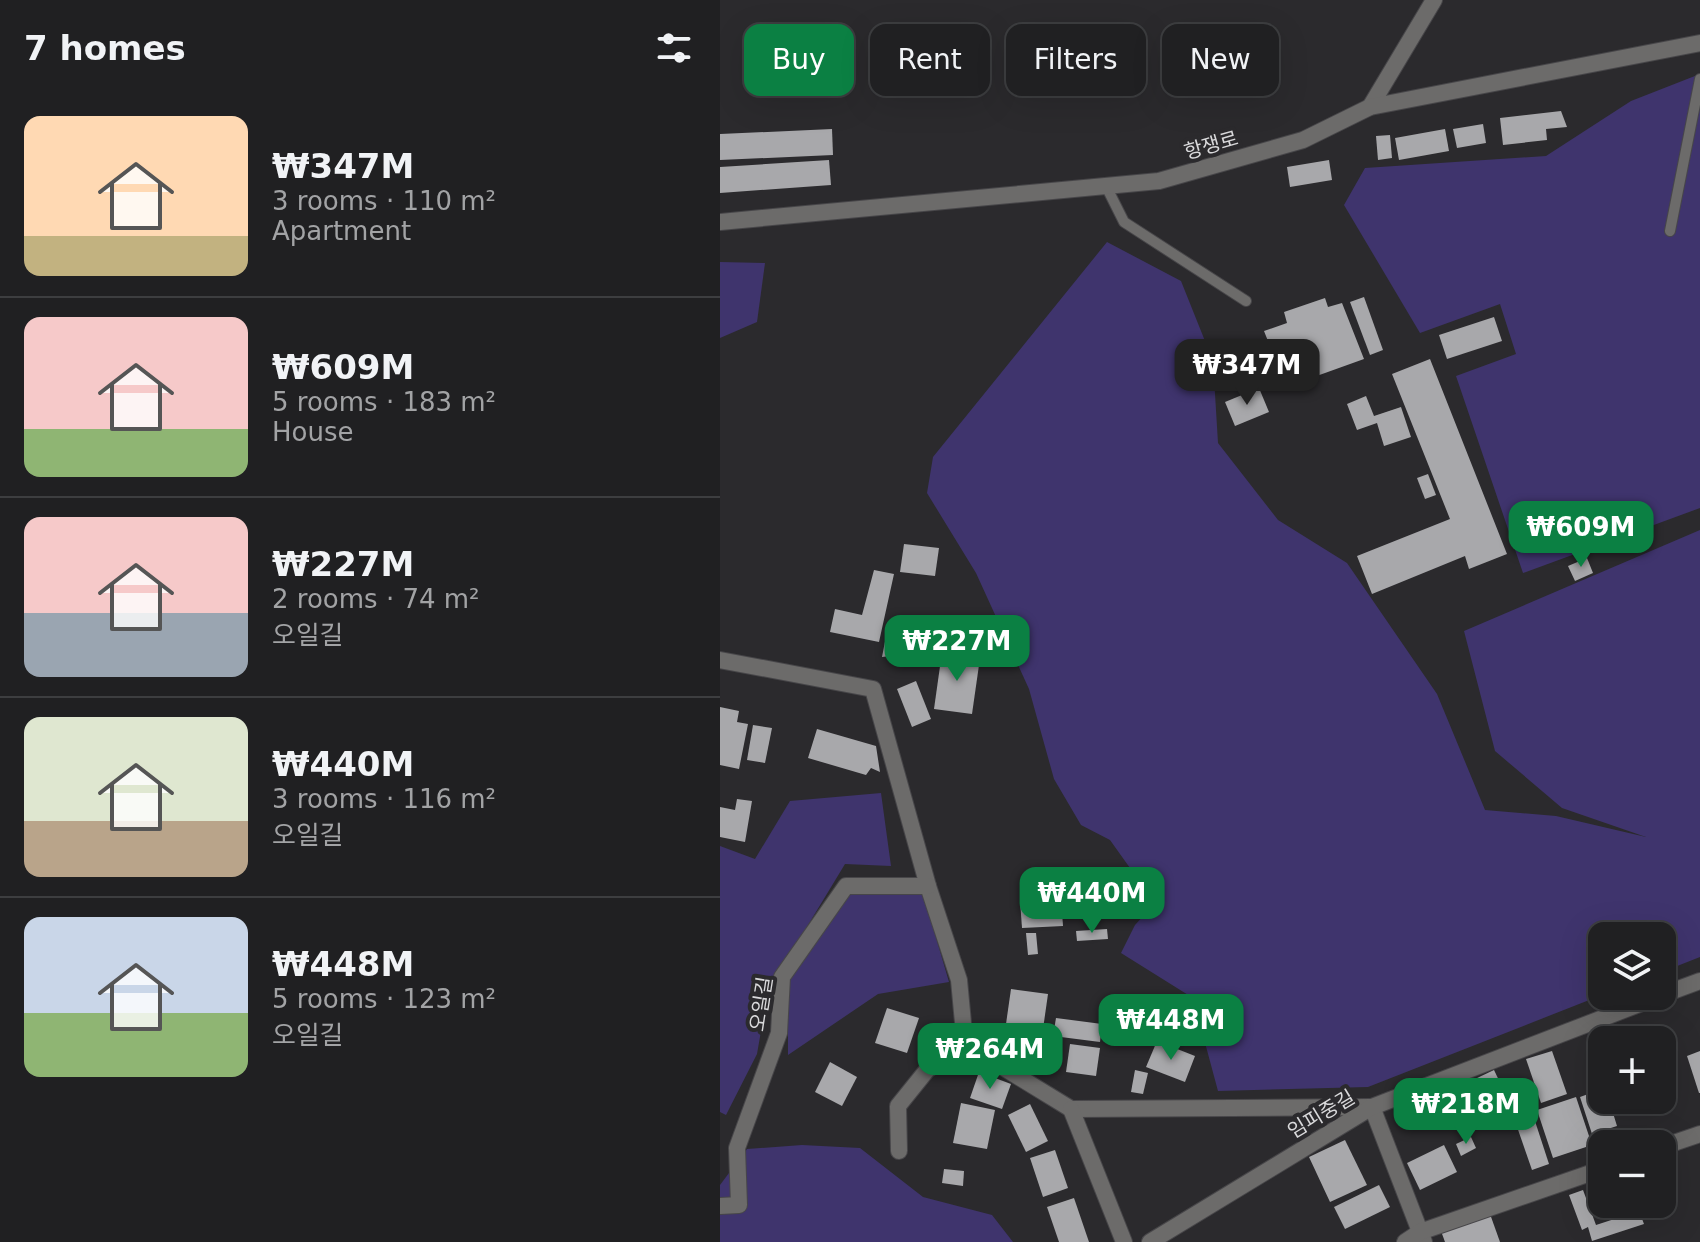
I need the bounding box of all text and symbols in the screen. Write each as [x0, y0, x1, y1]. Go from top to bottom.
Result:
chip: Buy [744, 24, 854, 96]
chip: Rent [870, 24, 990, 96]
chip: Filters [1006, 24, 1146, 96]
chip: New [1162, 24, 1279, 96]
icon: filters [652, 26, 696, 70]
text: 7 homes [24, 28, 186, 68]
street label: 항쟁로 [1181, 126, 1241, 164]
text: ₩347M [272, 146, 414, 186]
icon: home [88, 148, 184, 244]
text: 3 rooms · 110 m² [272, 186, 496, 216]
text: Apartment [272, 216, 411, 246]
pin: ₩347M [1191, 339, 1303, 407]
text: ₩609M [272, 347, 414, 387]
icon: home [88, 349, 184, 445]
text: ₩347M [1193, 350, 1301, 380]
text: 5 rooms · 183 m² [272, 387, 496, 417]
text: House [272, 417, 353, 447]
pin: ₩609M [1525, 501, 1637, 569]
text: ₩609M [1527, 512, 1635, 542]
text: ₩227M [272, 544, 414, 584]
icon: home [88, 549, 184, 645]
text: 2 rooms · 74 m² [272, 584, 480, 614]
pin: ₩227M [901, 615, 1013, 683]
text: 오일길 [272, 620, 344, 650]
text: ₩227M [903, 626, 1011, 656]
text: ₩440M [272, 744, 414, 784]
icon: home [88, 749, 184, 845]
text: 3 rooms · 116 m² [272, 784, 496, 814]
text: 오일길 [272, 820, 344, 850]
pin: ₩440M [1036, 867, 1148, 935]
text: ₩440M [1038, 878, 1146, 908]
map controls [1588, 922, 1676, 1218]
button: layers [1588, 922, 1676, 1010]
text: ₩448M [272, 944, 414, 984]
icon: home [88, 949, 184, 1045]
street label: 오일길 [745, 975, 777, 1033]
text: 5 rooms · 123 m² [272, 984, 496, 1014]
pin: ₩448M [1115, 994, 1227, 1062]
text: ₩448M [1117, 1005, 1225, 1035]
text: 오일길 [272, 1020, 344, 1050]
pin: ₩264M [934, 1023, 1046, 1091]
button: + [1588, 1026, 1676, 1114]
text: ₩264M [936, 1034, 1044, 1064]
pin: ₩218M [1410, 1078, 1522, 1146]
street label: 임피중길 [1283, 1085, 1359, 1143]
text: ₩218M [1412, 1089, 1520, 1119]
button: − [1588, 1130, 1676, 1218]

